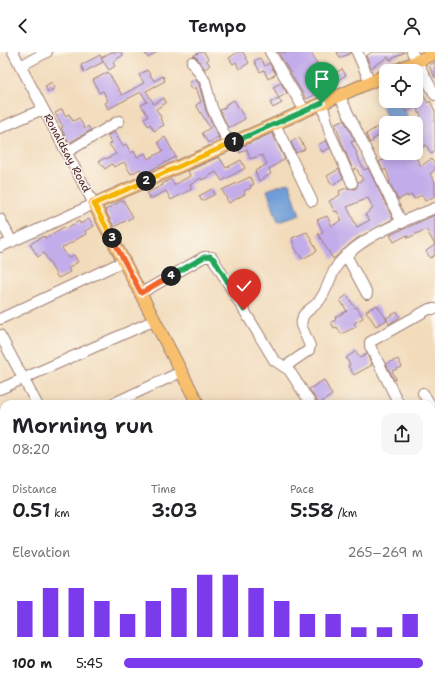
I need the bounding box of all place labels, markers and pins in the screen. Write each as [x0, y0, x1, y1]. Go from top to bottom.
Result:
pin [305, 62, 339, 103]
pin: 1 [224, 132, 244, 152]
pin: 2 [136, 171, 156, 191]
pin: 3 [102, 228, 122, 248]
pin: 4 [161, 266, 181, 286]
pin [227, 269, 261, 310]

